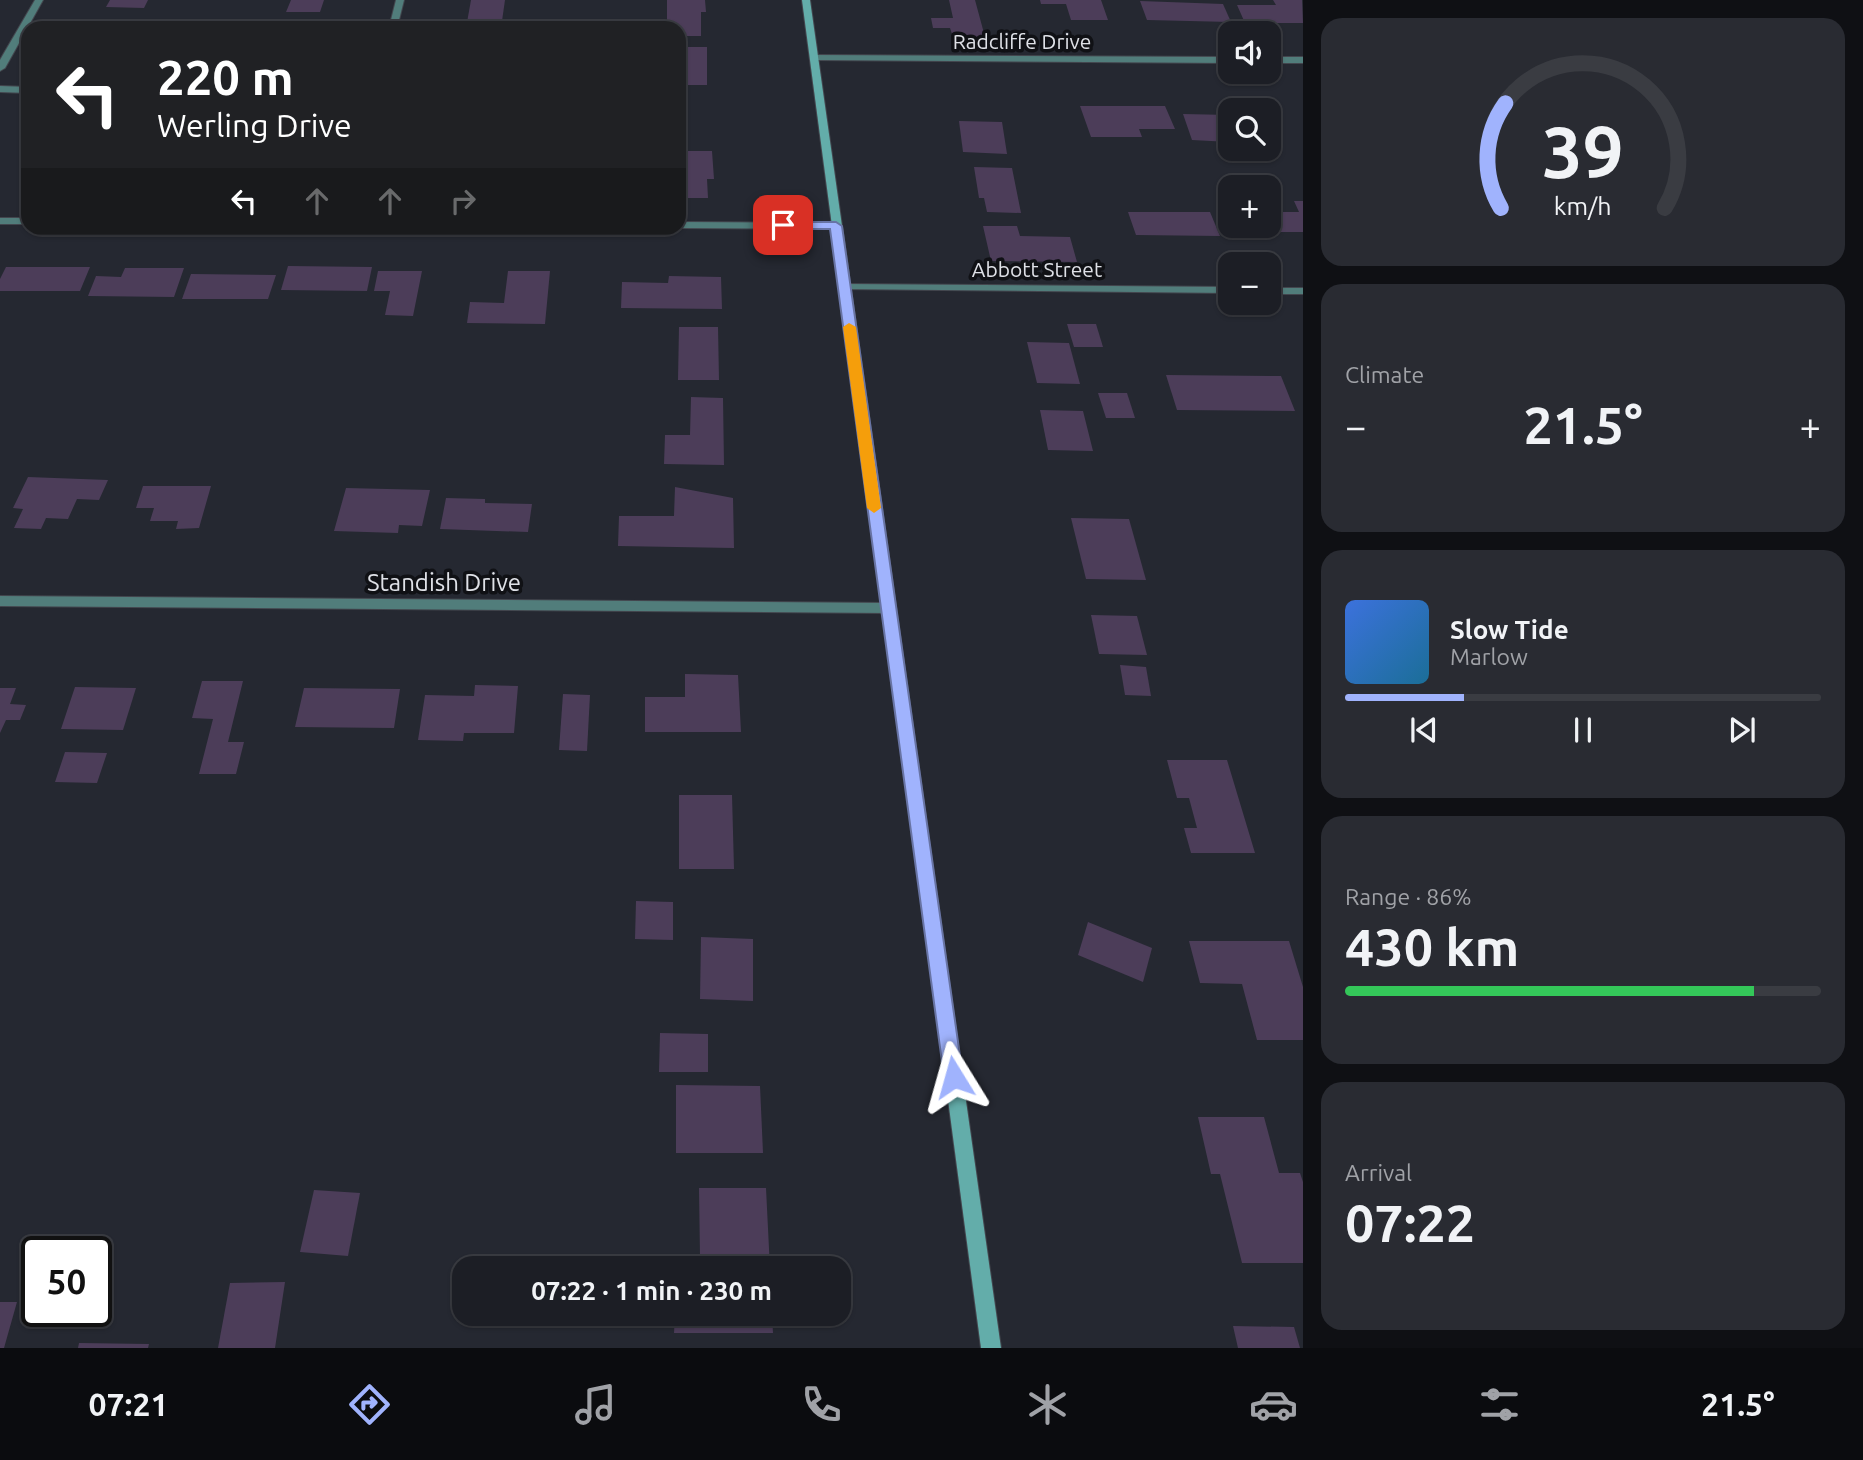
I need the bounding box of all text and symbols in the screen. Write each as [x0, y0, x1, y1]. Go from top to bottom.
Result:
map controls [1218, 21, 1281, 315]
button: sound [1218, 21, 1281, 84]
street label: Radcliffe Drive [953, 29, 1091, 53]
icon: left [42, 49, 133, 140]
text: 220 m [157, 49, 294, 104]
button: search [1218, 98, 1281, 161]
text: Werling Drive [157, 107, 352, 143]
text: 39 [1542, 110, 1624, 192]
button: + [1218, 175, 1281, 238]
icon: left [225, 182, 263, 220]
icon: ahead [298, 182, 336, 220]
icon: ahead [371, 182, 409, 220]
icon: right [444, 182, 482, 220]
text: km/h [1554, 192, 1612, 220]
pin [753, 195, 813, 255]
icon: arrive [764, 206, 802, 244]
button: − [1218, 252, 1281, 315]
street label: Abbott Street [972, 257, 1102, 281]
text: Climate [1345, 362, 1424, 387]
text: 21.5° [1523, 396, 1643, 454]
text: − [1345, 405, 1366, 447]
text: + [1800, 405, 1821, 447]
street label: Standish Drive [367, 569, 521, 596]
text: Slow Tide [1450, 615, 1569, 644]
text: Marlow [1450, 644, 1528, 669]
icon: previous [1405, 711, 1443, 749]
icon: pause [1564, 711, 1602, 749]
icon: next [1723, 711, 1761, 749]
text: Range · 86% [1345, 884, 1472, 909]
text: 430 km [1345, 918, 1519, 976]
position arrow [917, 1040, 991, 1114]
text: Arrival [1345, 1160, 1412, 1185]
text: 07:22 [1345, 1194, 1475, 1252]
speed limit sign: 50 [21, 1236, 112, 1327]
text: 07:22 · 1 min · 230 m [531, 1276, 772, 1305]
icon: directions [345, 1380, 394, 1429]
icon: music [571, 1380, 620, 1429]
icon: phone [797, 1380, 846, 1429]
icon: climate [1023, 1380, 1072, 1429]
icon: car [1249, 1380, 1298, 1429]
icon: filters [1475, 1380, 1524, 1429]
text: 07:21 [88, 1386, 169, 1422]
text: 21.5° [1701, 1386, 1774, 1422]

